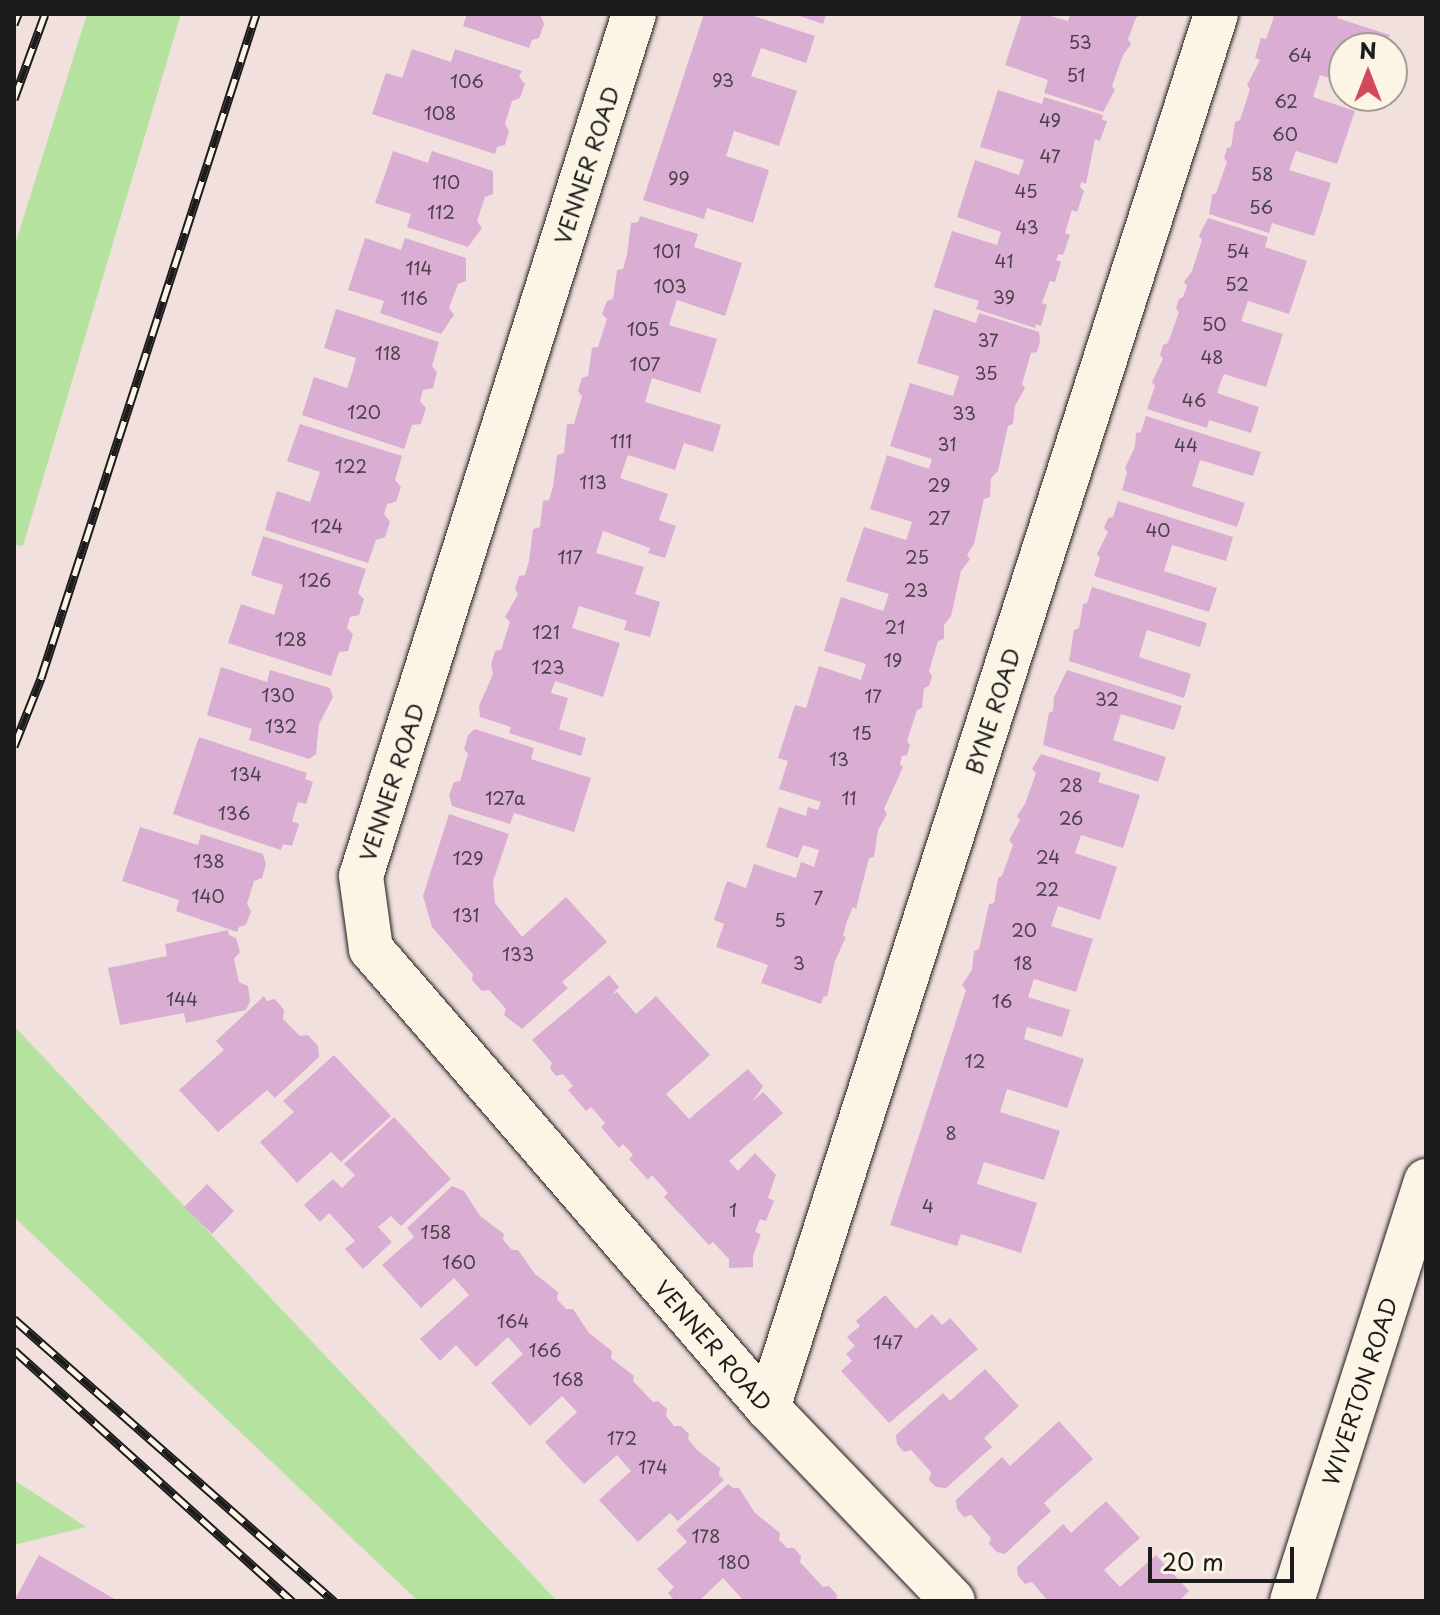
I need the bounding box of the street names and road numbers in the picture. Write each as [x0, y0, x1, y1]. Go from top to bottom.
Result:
street label: VENNER ROAD [548, 82, 624, 248]
street label: BYNE ROAD [959, 644, 1025, 778]
street label: VENNER ROAD [353, 699, 429, 865]
street label: VENNER ROAD [650, 1274, 778, 1416]
street label: WIVERTON ROAD [1316, 1293, 1402, 1489]

